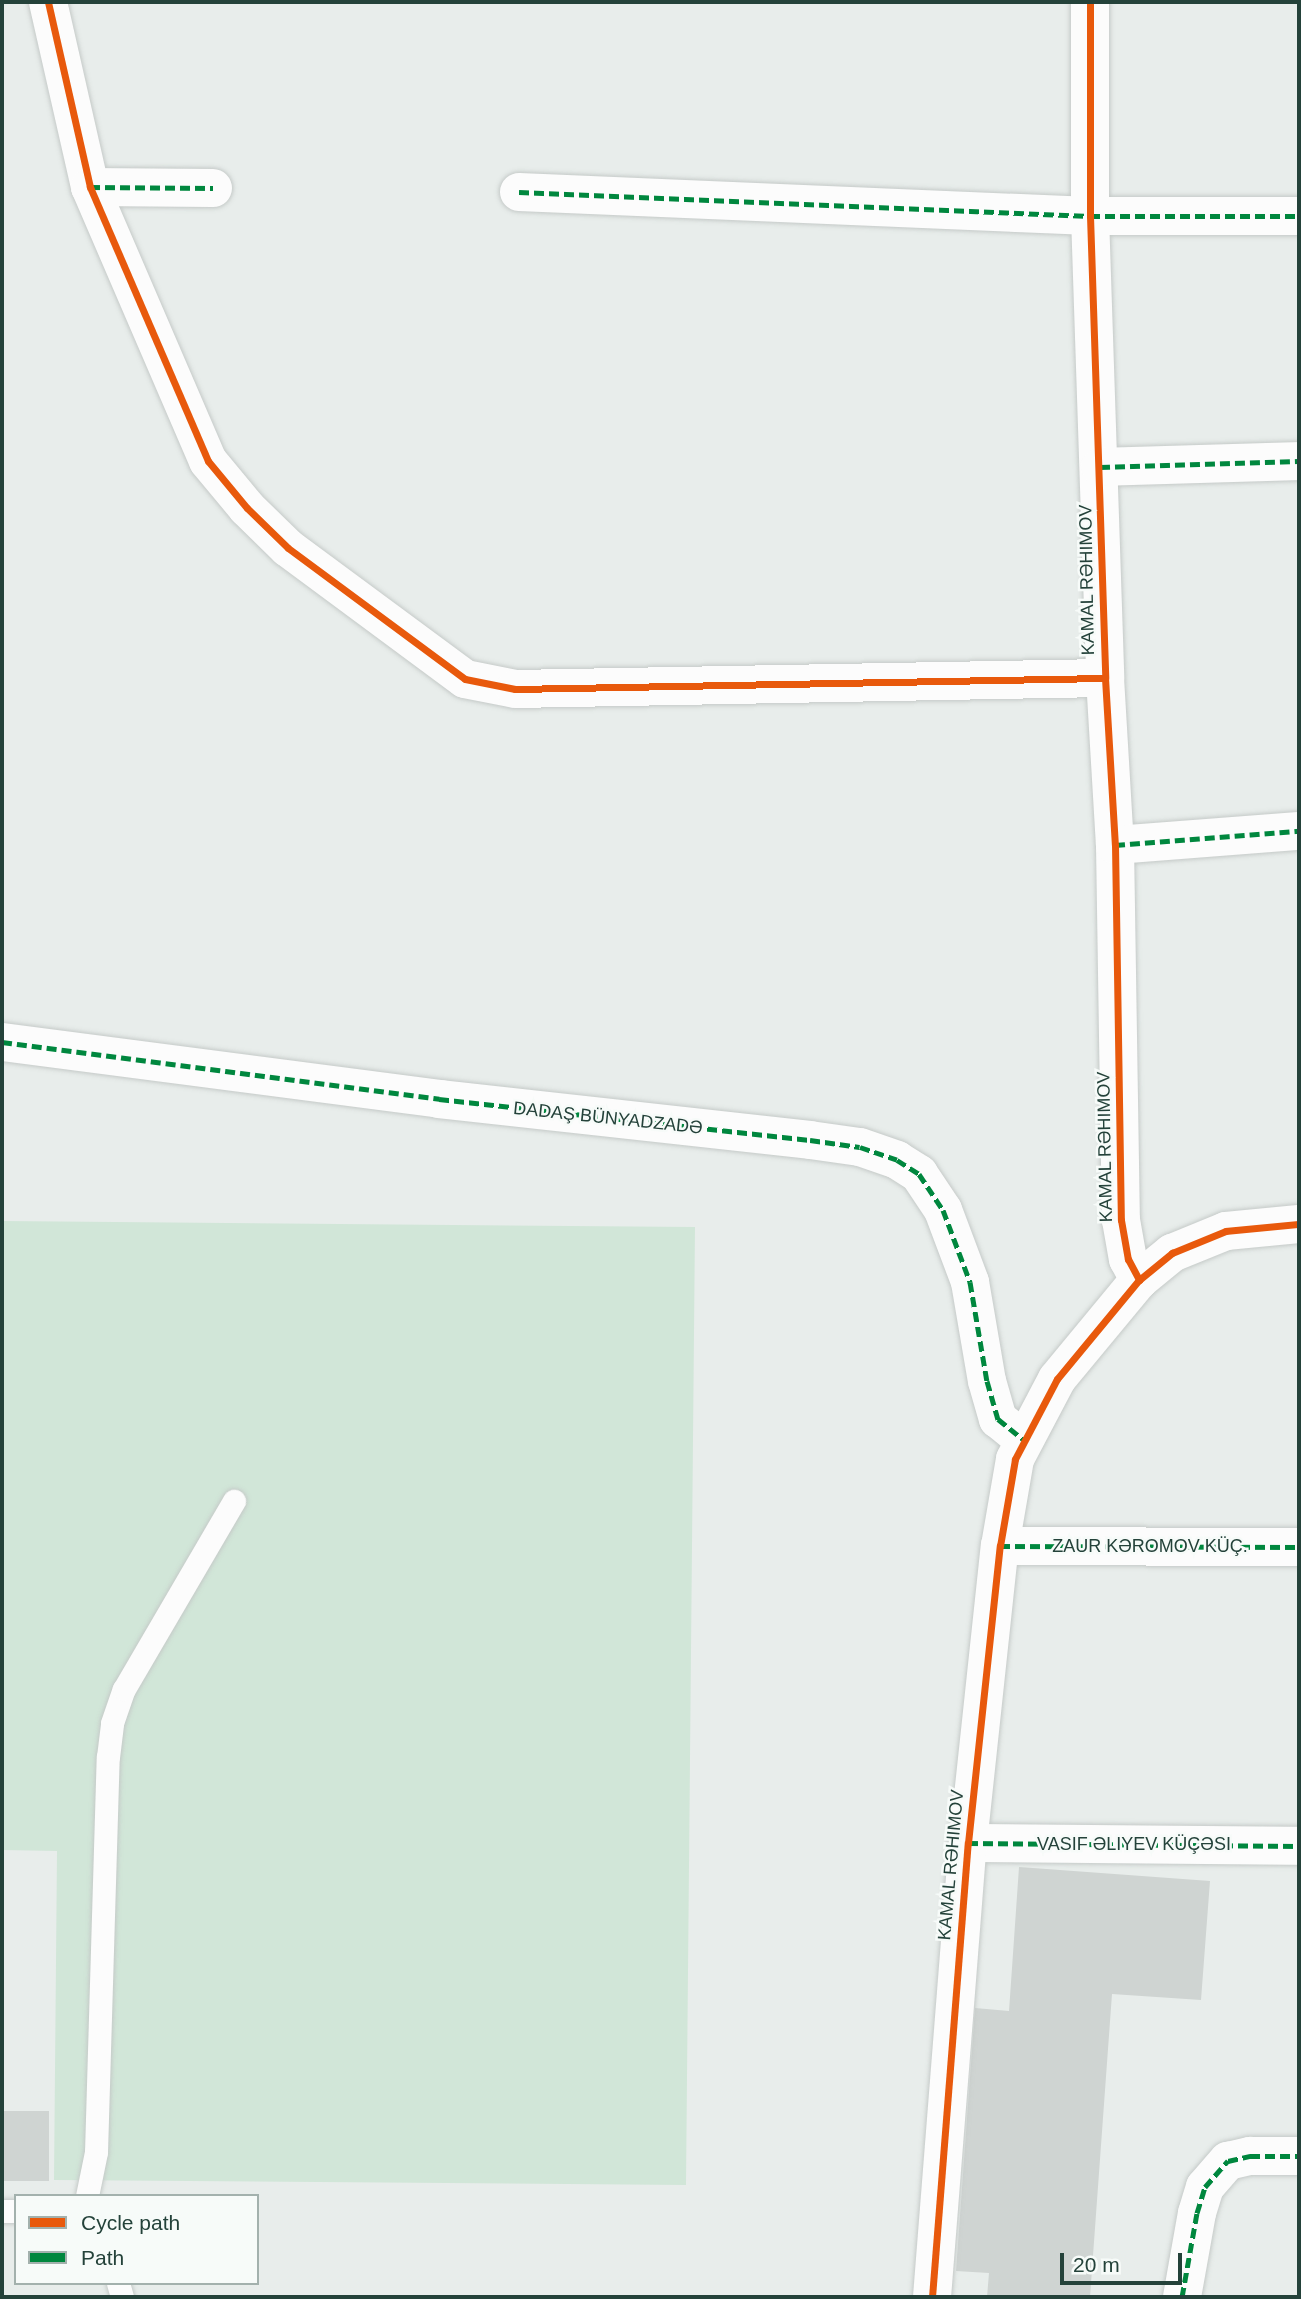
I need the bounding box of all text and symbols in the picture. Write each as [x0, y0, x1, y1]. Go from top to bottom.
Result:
street label: KAMAL RƏHIMOV [1075, 504, 1099, 656]
street label: KAMAL RƏHIMOV [1093, 1071, 1117, 1223]
street label: DADAŞ BÜNYADZADƏ [512, 1097, 704, 1139]
street label: ZAUR KƏROMOV KÜÇ. [1052, 1535, 1248, 1557]
street label: KAMAL RƏHIMOV [934, 1789, 968, 1941]
street label: VASIF ƏLIYEV KÜÇƏSI [1037, 1833, 1231, 1855]
legend [14, 2194, 259, 2285]
text: Cycle path [81, 2211, 180, 2234]
scale bar [1063, 2240, 1186, 2284]
text: Path [81, 2246, 124, 2269]
text: 20 m [1073, 2253, 1120, 2276]

